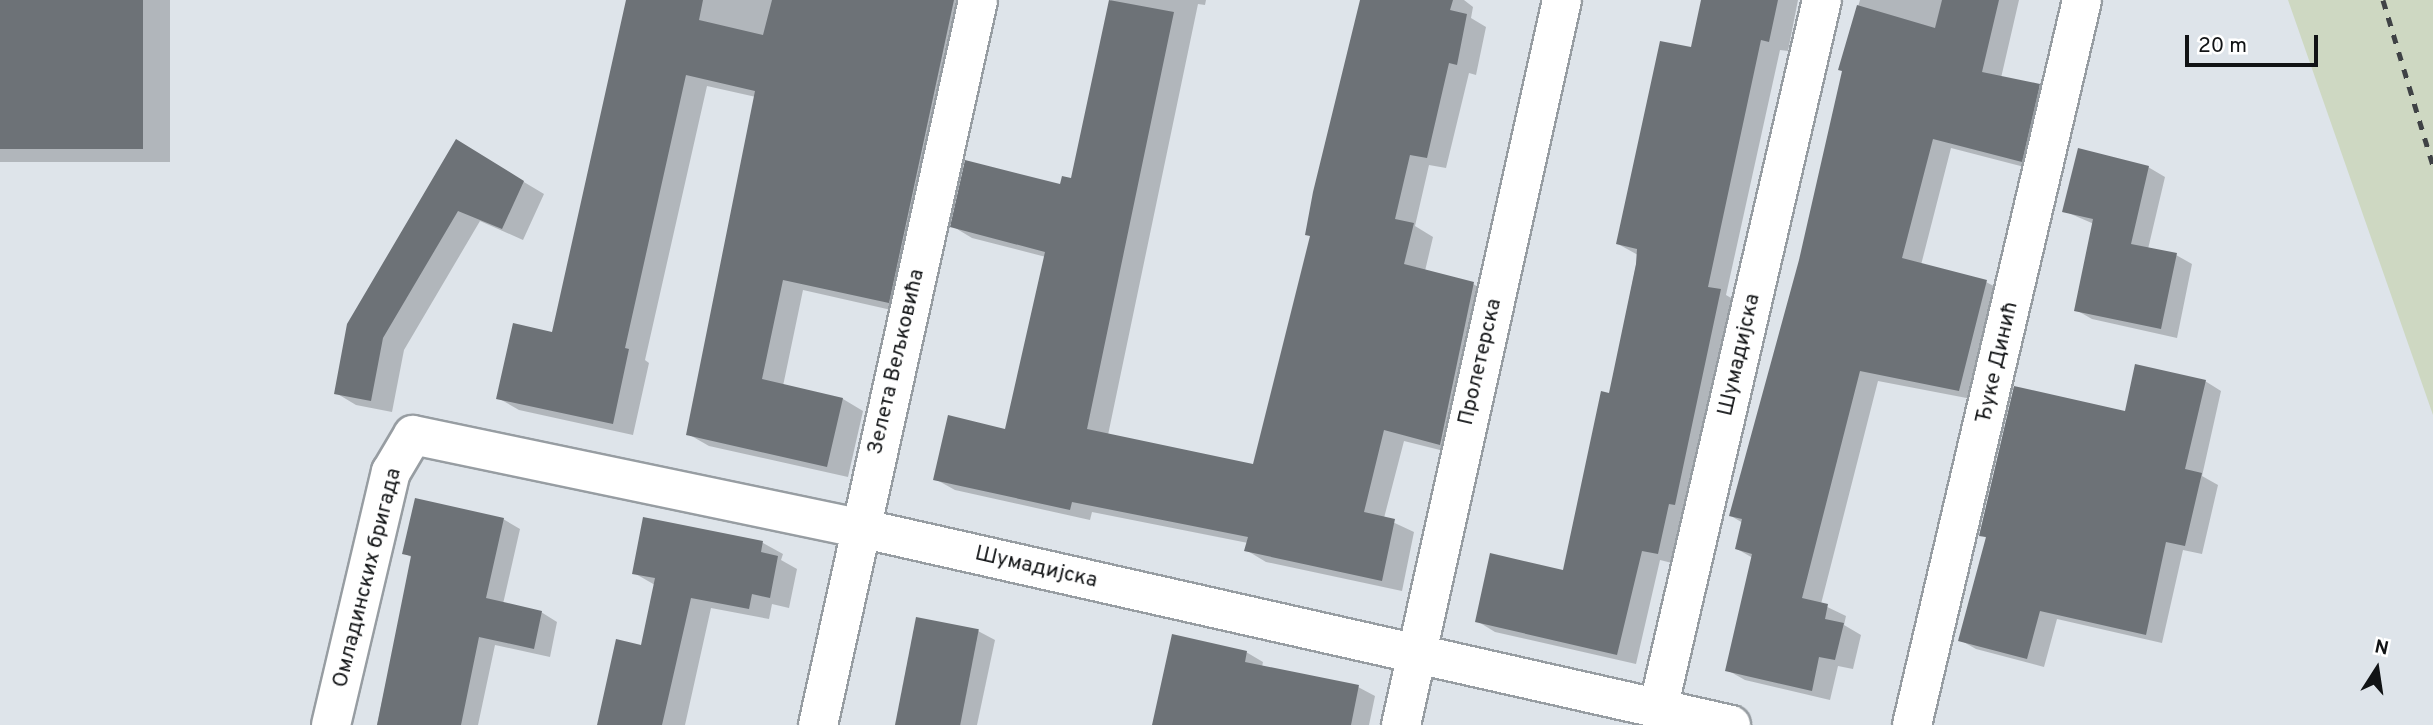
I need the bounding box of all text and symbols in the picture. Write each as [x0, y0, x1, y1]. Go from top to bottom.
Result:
scale bar [2188, 21, 2321, 65]
text: 20 m [2198, 33, 2247, 60]
street label: Зелета Вељковића [863, 267, 931, 457]
street label: Шумадијска [1714, 291, 1766, 419]
street label: Пролетерска [1454, 296, 1508, 428]
street label: Ђуке Динић [1972, 300, 2024, 426]
street label: Омладинских бригада [329, 466, 407, 690]
street label: Шумадијска [972, 542, 1100, 594]
north arrow [2342, 634, 2412, 704]
text: N [2372, 635, 2391, 662]

